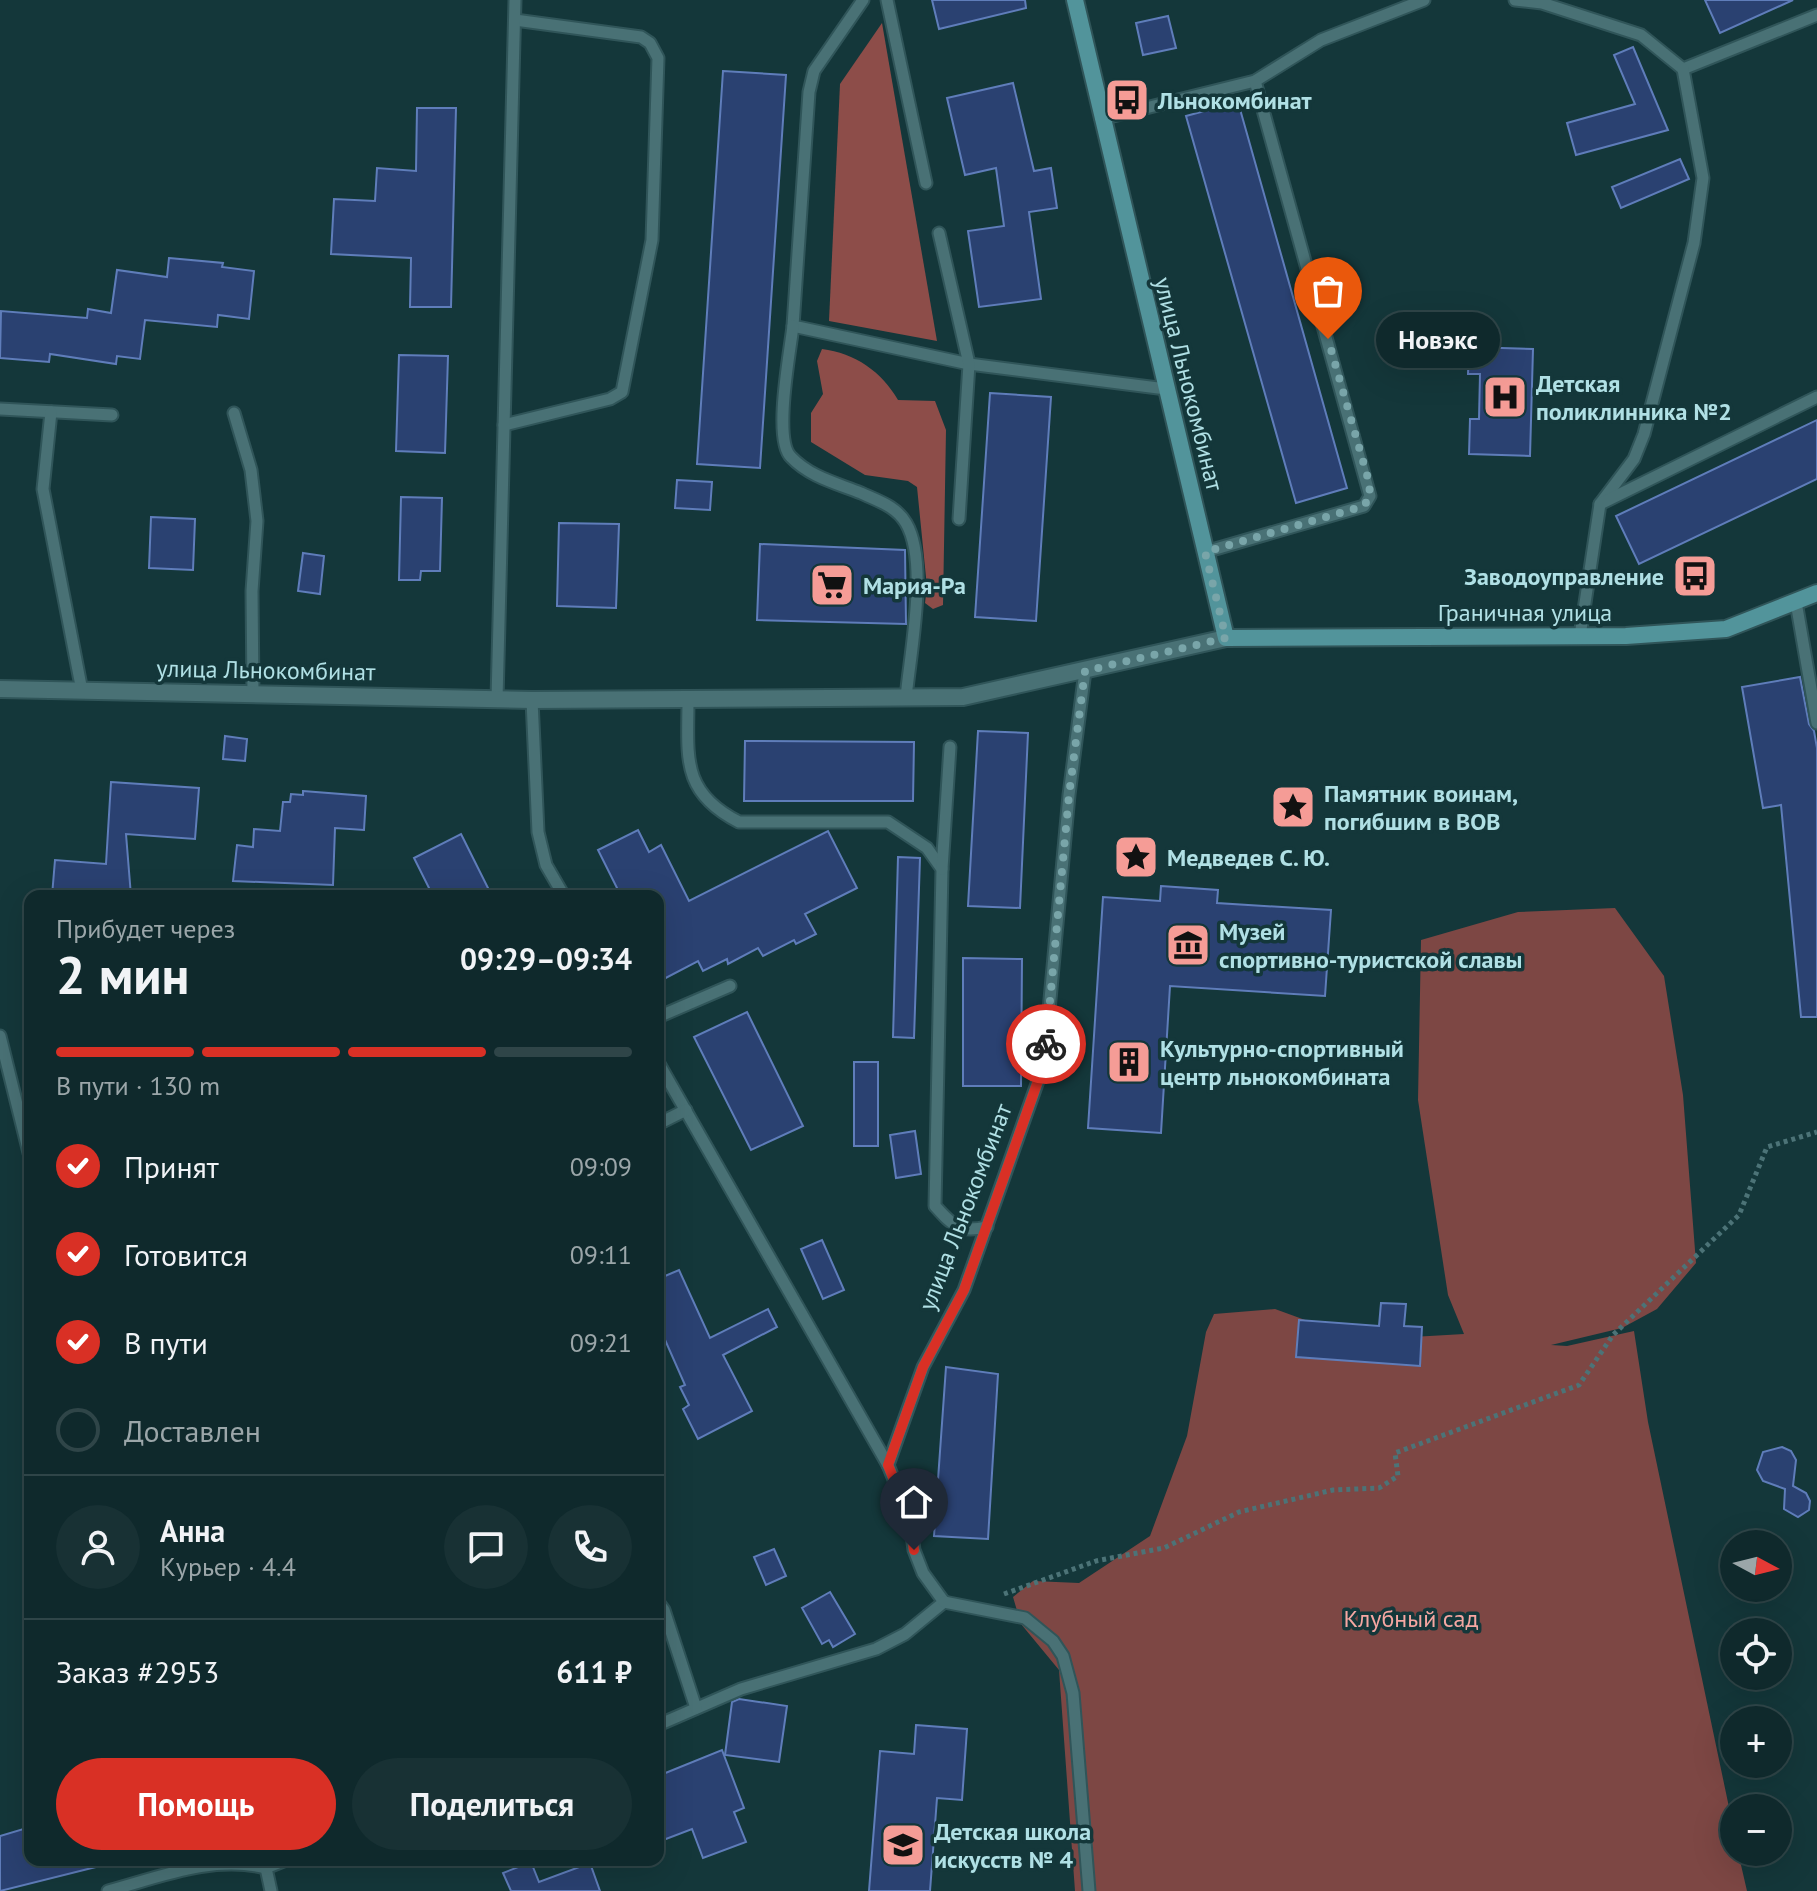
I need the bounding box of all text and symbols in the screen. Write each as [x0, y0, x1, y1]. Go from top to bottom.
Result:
bus stop icon: Льнокомбинат [1103, 76, 1151, 124]
place label: Льнокомбинат [1157, 85, 1313, 116]
pin [1294, 257, 1362, 339]
icon: bag [1306, 269, 1350, 313]
street label: улица Льнокомбинат [1147, 274, 1231, 494]
callout: Новэкс [1376, 311, 1500, 367]
text: Новэкс [1398, 323, 1478, 356]
place label: Детская поликлинника №2 [1536, 368, 1732, 427]
hospital icon: Детская поликлинника №2 [1481, 373, 1529, 421]
bus stop icon: Заводоуправление [1671, 552, 1719, 600]
supermarket icon: Мария-Ра [808, 561, 856, 609]
place label: Заводоуправление [1464, 561, 1664, 592]
place label: Мария-Ра [863, 570, 966, 601]
street label: Граничная улица [1438, 597, 1612, 628]
street label: улица Льнокомбинат [156, 653, 376, 687]
place label: Памятник воинам, погибшим в ВОВ [1324, 778, 1518, 837]
place icon: Памятник воинам, погибшим в ВОВ [1269, 783, 1317, 831]
place icon: Медведев С. Ю. [1112, 833, 1160, 881]
place label: Медведев С. Ю. [1167, 842, 1330, 873]
text: Прибудет через [56, 912, 235, 945]
place label: Музей спортивно-туристской славы [1219, 916, 1522, 975]
museum icon: Музей спортивно-туристской славы [1164, 921, 1212, 969]
text: 09:29–09:34 [460, 939, 632, 978]
text: 2 мин [56, 941, 190, 1008]
courier [1006, 1004, 1086, 1084]
icon: bike [1024, 1022, 1068, 1066]
place label: Культурно-спортивный центр льнокомбината [1160, 1033, 1404, 1092]
building icon: Культурно-спортивный центр льнокомбината [1105, 1038, 1153, 1086]
text: В пути · 130 m [56, 1069, 220, 1102]
street label: улица Льнокомбинат [911, 1099, 1019, 1315]
icon: check [56, 1144, 100, 1188]
text: Принят [124, 1147, 219, 1186]
text: 09:09 [570, 1150, 632, 1183]
icon: check [56, 1232, 100, 1276]
text: Готовится [124, 1235, 248, 1274]
text: 09:11 [570, 1238, 632, 1271]
icon: check [56, 1320, 100, 1364]
text: В пути [124, 1323, 208, 1362]
text: 09:21 [570, 1326, 632, 1359]
text: Доставлен [124, 1411, 261, 1450]
pin [880, 1468, 948, 1550]
icon: home [892, 1480, 936, 1524]
button: person [56, 1505, 140, 1589]
button: chat [444, 1505, 528, 1589]
button: phone [548, 1505, 632, 1589]
text: Анна [160, 1511, 225, 1550]
north arrow [1720, 1530, 1792, 1602]
map controls [1720, 1530, 1792, 1866]
text: Курьер · 4.4 [160, 1550, 296, 1583]
park label: Клубный сад [1344, 1603, 1478, 1634]
button: locate [1720, 1618, 1792, 1690]
text: Заказ #2953 [56, 1652, 219, 1691]
text: 611 ₽ [556, 1652, 632, 1691]
button: + [1720, 1706, 1792, 1778]
button: Помощь [56, 1758, 336, 1850]
button: Поделиться [352, 1758, 632, 1850]
button: − [1720, 1794, 1792, 1866]
place label: Детская школа искусств № 4 [934, 1816, 1091, 1875]
school or university icon: Детская школа искусств № 4 [879, 1821, 927, 1869]

